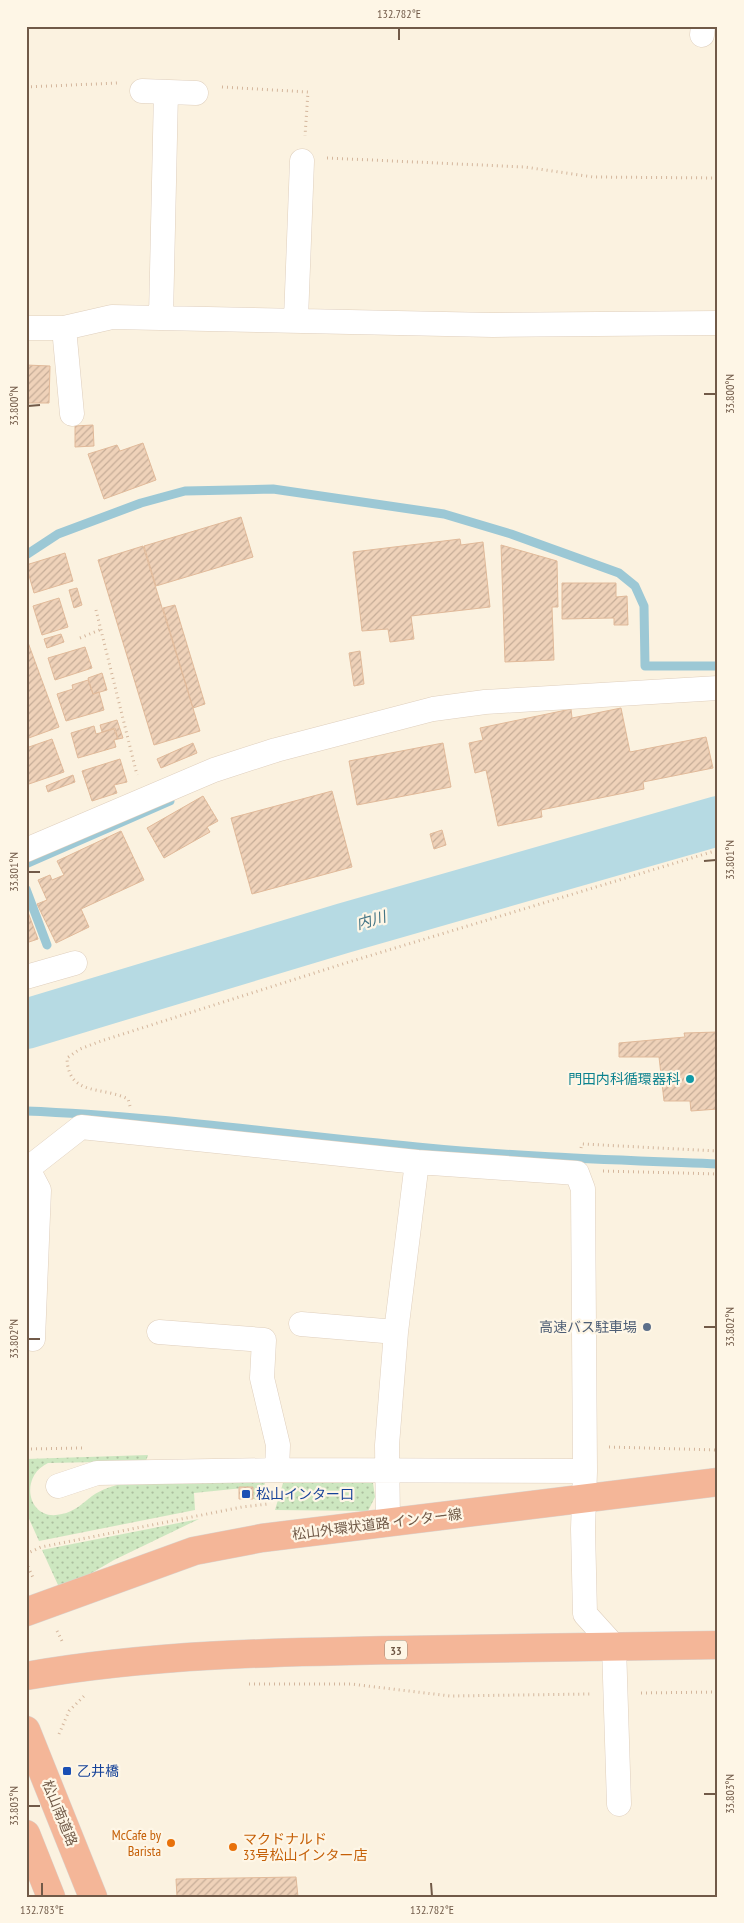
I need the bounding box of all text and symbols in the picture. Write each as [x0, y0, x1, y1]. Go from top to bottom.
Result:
text: 132.782°E [377, 6, 421, 21]
text: 33.800°N [722, 374, 737, 414]
text: 33.800°N [6, 386, 21, 426]
text: 33.801°N [722, 840, 737, 880]
text: 33.801°N [6, 852, 21, 892]
water label: 内川 [354, 906, 390, 933]
place label: 門田内科循環器科 [568, 1070, 680, 1088]
marker: 門田内科循環器科 [684, 1073, 696, 1085]
text: 33.802°N [722, 1307, 737, 1347]
place label: 高速バス駐車場 [539, 1318, 637, 1336]
text: 33.802°N [6, 1319, 21, 1359]
marker: 高速バス駐車場 [641, 1321, 653, 1333]
place label: 松山インター口 [256, 1485, 354, 1503]
marker: 松山インター口 [240, 1488, 252, 1500]
street label: 松山外環状道路 インター線 [291, 1505, 463, 1543]
road number: 33 [385, 1640, 407, 1660]
place label: 乙井橋 [77, 1762, 119, 1780]
marker: 乙井橋 [61, 1765, 73, 1777]
text: 33.803°N [722, 1774, 737, 1814]
street label: 松山南道路 [39, 1777, 81, 1849]
text: 33.803°N [6, 1786, 21, 1826]
place label: McCafe by Barista [112, 1826, 162, 1860]
place label: マクドナルド 33号松山インター店 [243, 1830, 368, 1864]
marker: McCafe by Barista [165, 1837, 177, 1849]
marker: マクドナルド 33号松山インター店 [227, 1841, 239, 1853]
text: 132.783°E [20, 1902, 64, 1917]
text: 132.782°E [410, 1902, 454, 1917]

